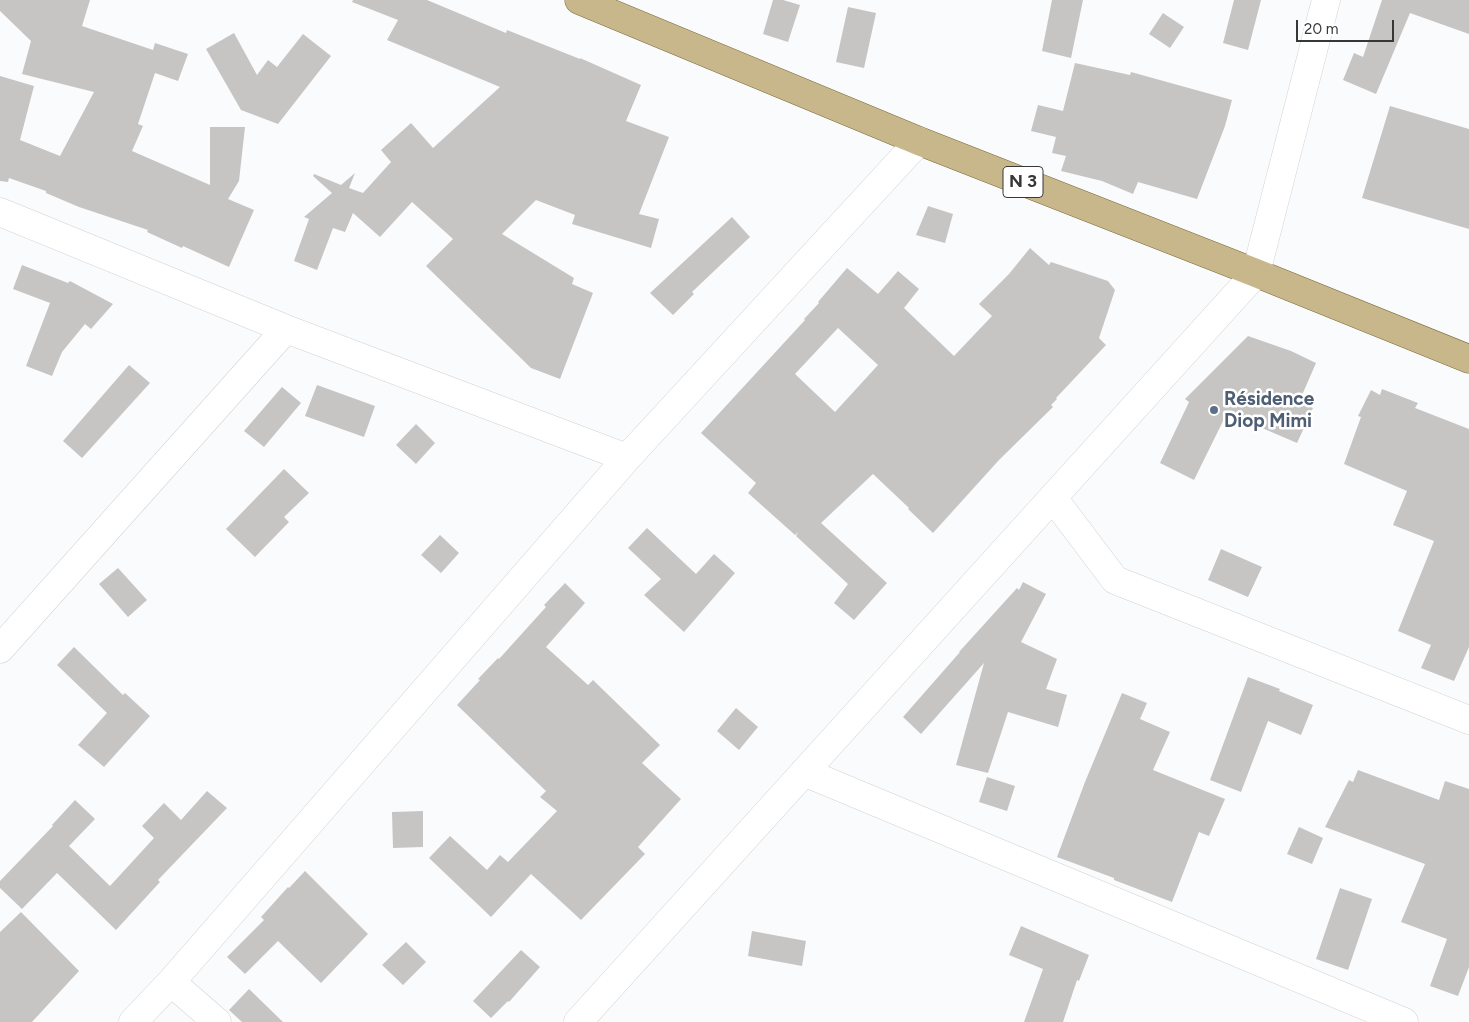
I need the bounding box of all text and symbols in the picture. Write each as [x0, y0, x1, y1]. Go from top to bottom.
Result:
scale bar [1299, 10, 1396, 42]
text: 20 m [1304, 20, 1338, 38]
road number: N 3 [1003, 166, 1043, 198]
place label: Résidence Diop Mimi [1224, 388, 1314, 432]
marker: Résidence Diop Mimi [1208, 404, 1220, 416]

